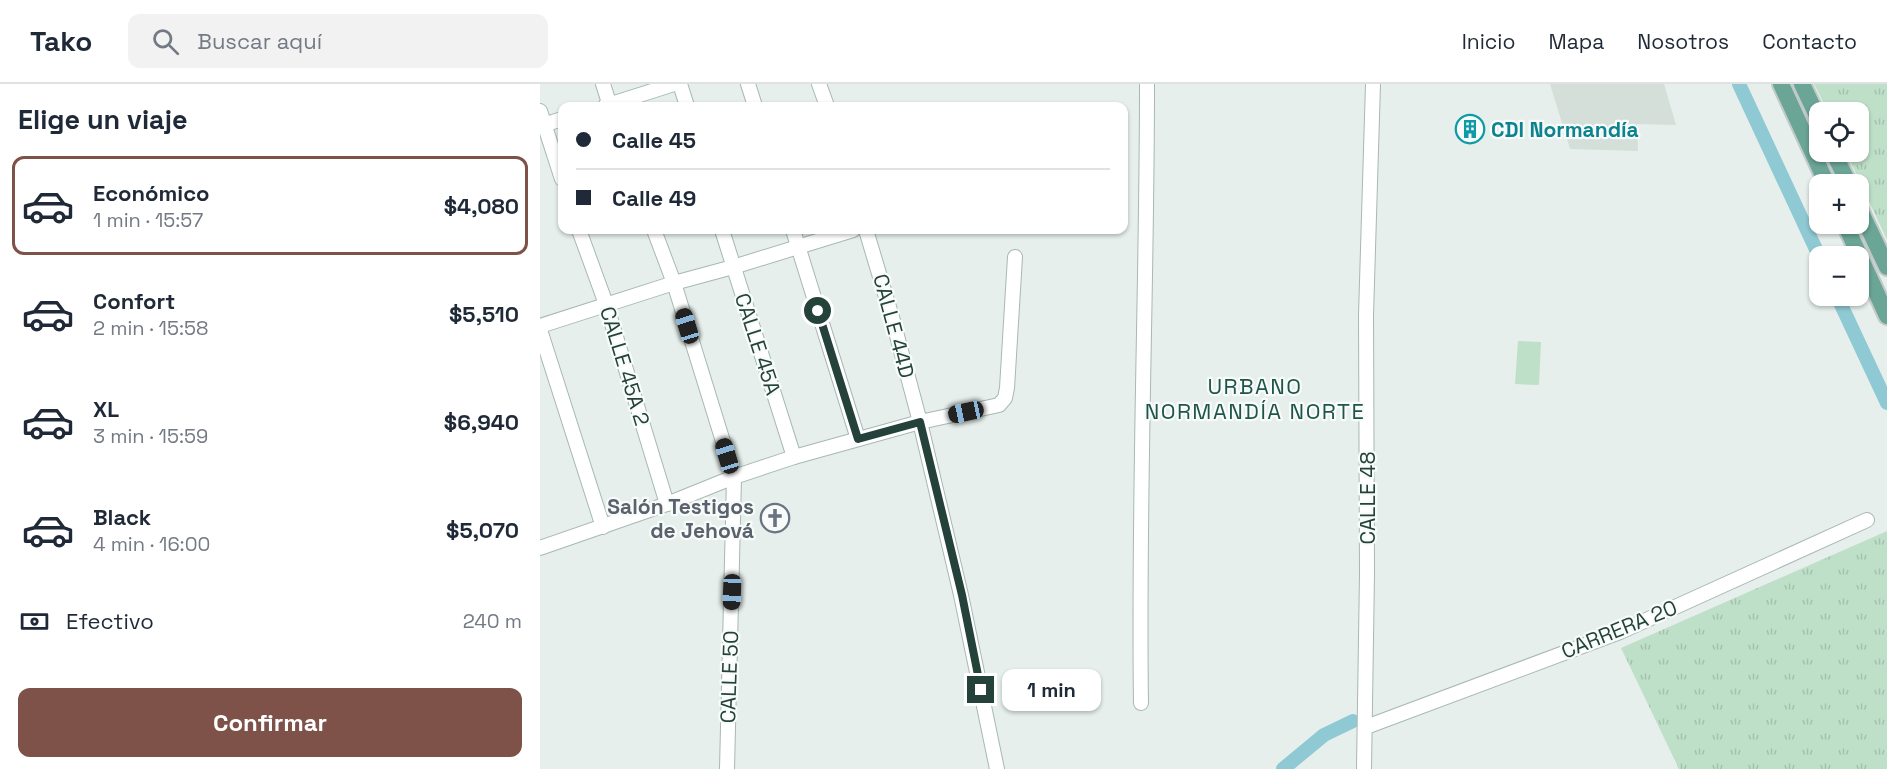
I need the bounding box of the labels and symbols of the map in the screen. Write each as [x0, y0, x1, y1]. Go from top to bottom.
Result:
building icon: CDI Normandía [1454, 113, 1486, 145]
place label: CDI Normandía [1491, 116, 1639, 143]
street label: CALLE 44D [867, 271, 921, 381]
street label: CALLE 45A [729, 290, 787, 398]
route start [804, 297, 831, 324]
street label: CALLE 45A 2 [594, 303, 656, 429]
car [673, 306, 701, 346]
district label: URBANO NORMANDÍA NORTE [1145, 372, 1365, 425]
car [947, 399, 985, 425]
car [713, 436, 741, 476]
street label: CALLE 48 [1354, 452, 1381, 544]
place label: Salón Testigos de Jehová [607, 493, 754, 544]
church icon: Salón Testigos de Jehová [759, 502, 791, 534]
car [722, 574, 742, 610]
street label: CARRERA 20 [1557, 594, 1681, 664]
street label: CALLE 50 [714, 630, 744, 724]
callout: 1 min [1002, 669, 1101, 711]
route end [967, 676, 994, 703]

